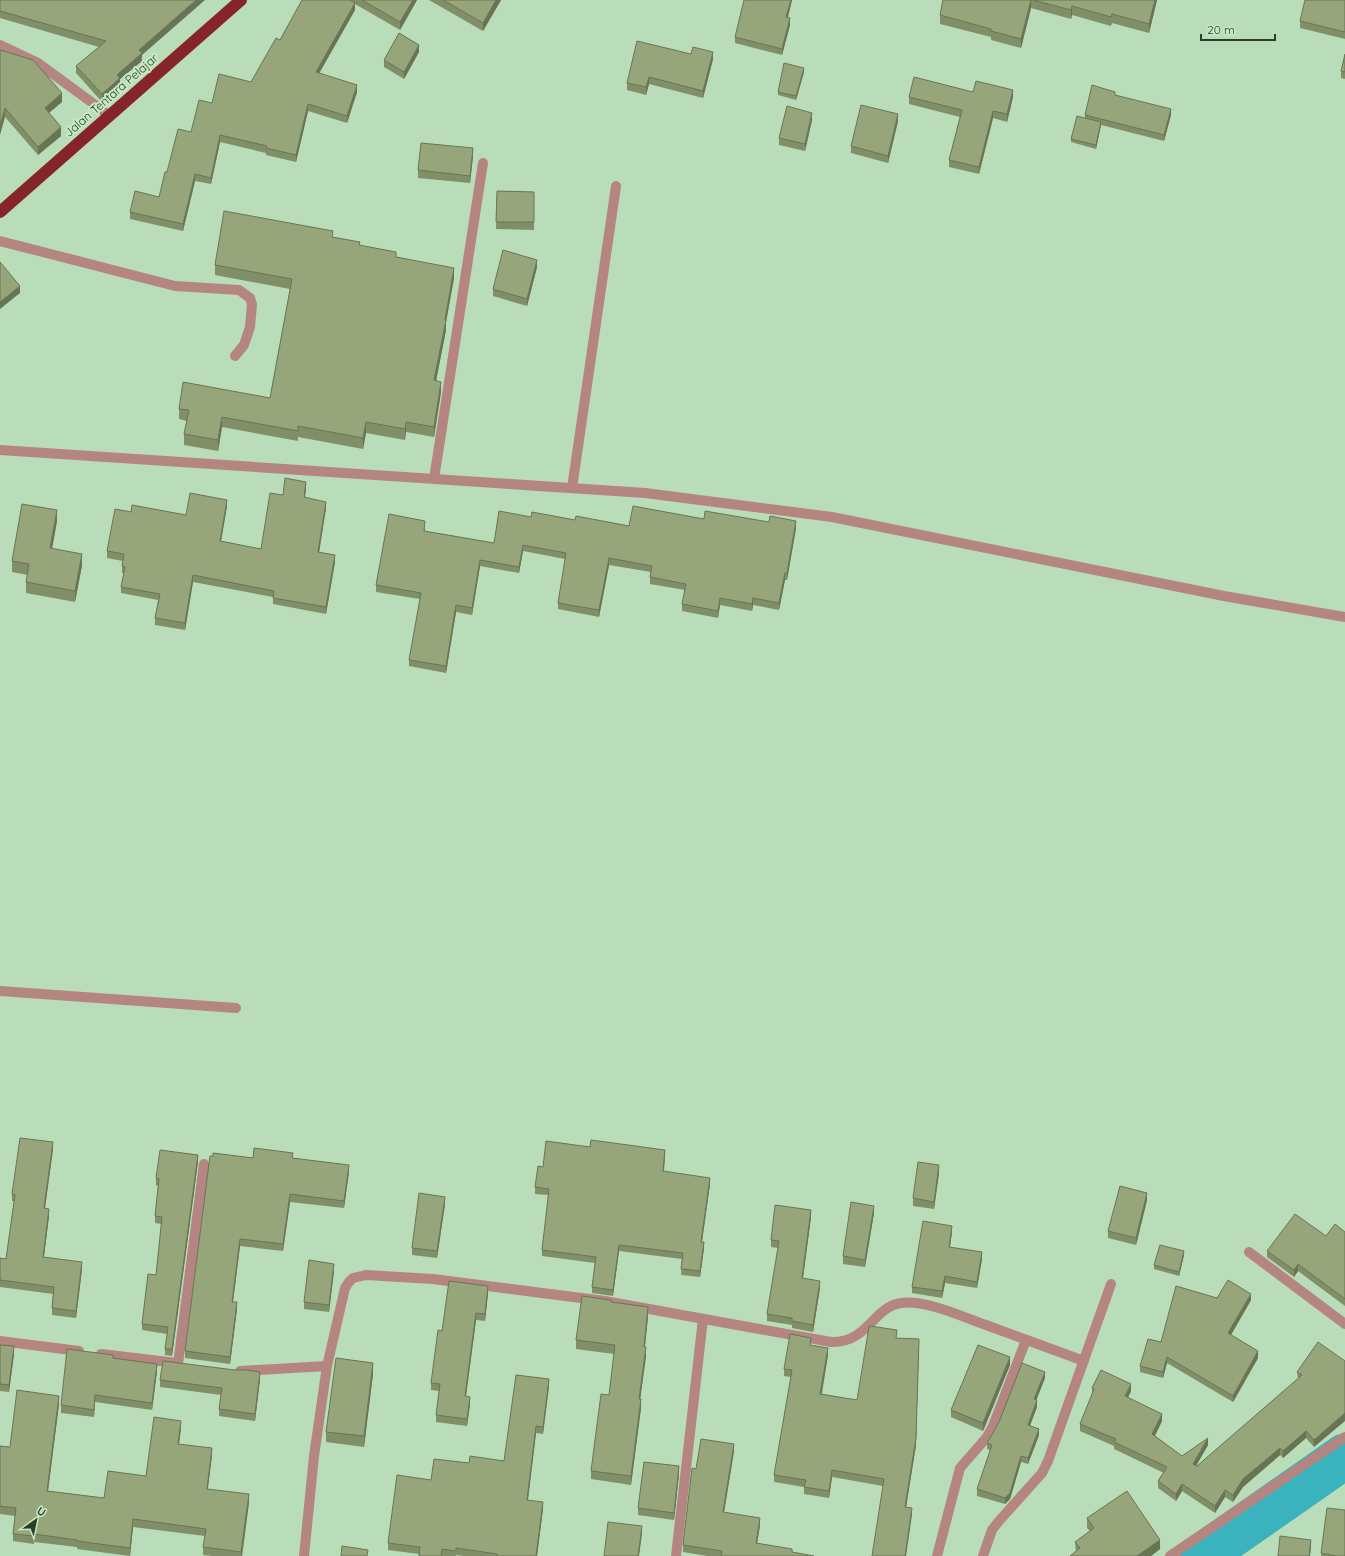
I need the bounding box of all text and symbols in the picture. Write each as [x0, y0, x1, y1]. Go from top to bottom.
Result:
scale bar [1201, 16, 1275, 42]
text: 20 m [1207, 22, 1235, 37]
street label: Jalan Tentara Pelajar [61, 50, 161, 140]
north arrow [16, 1500, 56, 1540]
text: U [34, 1504, 49, 1520]

